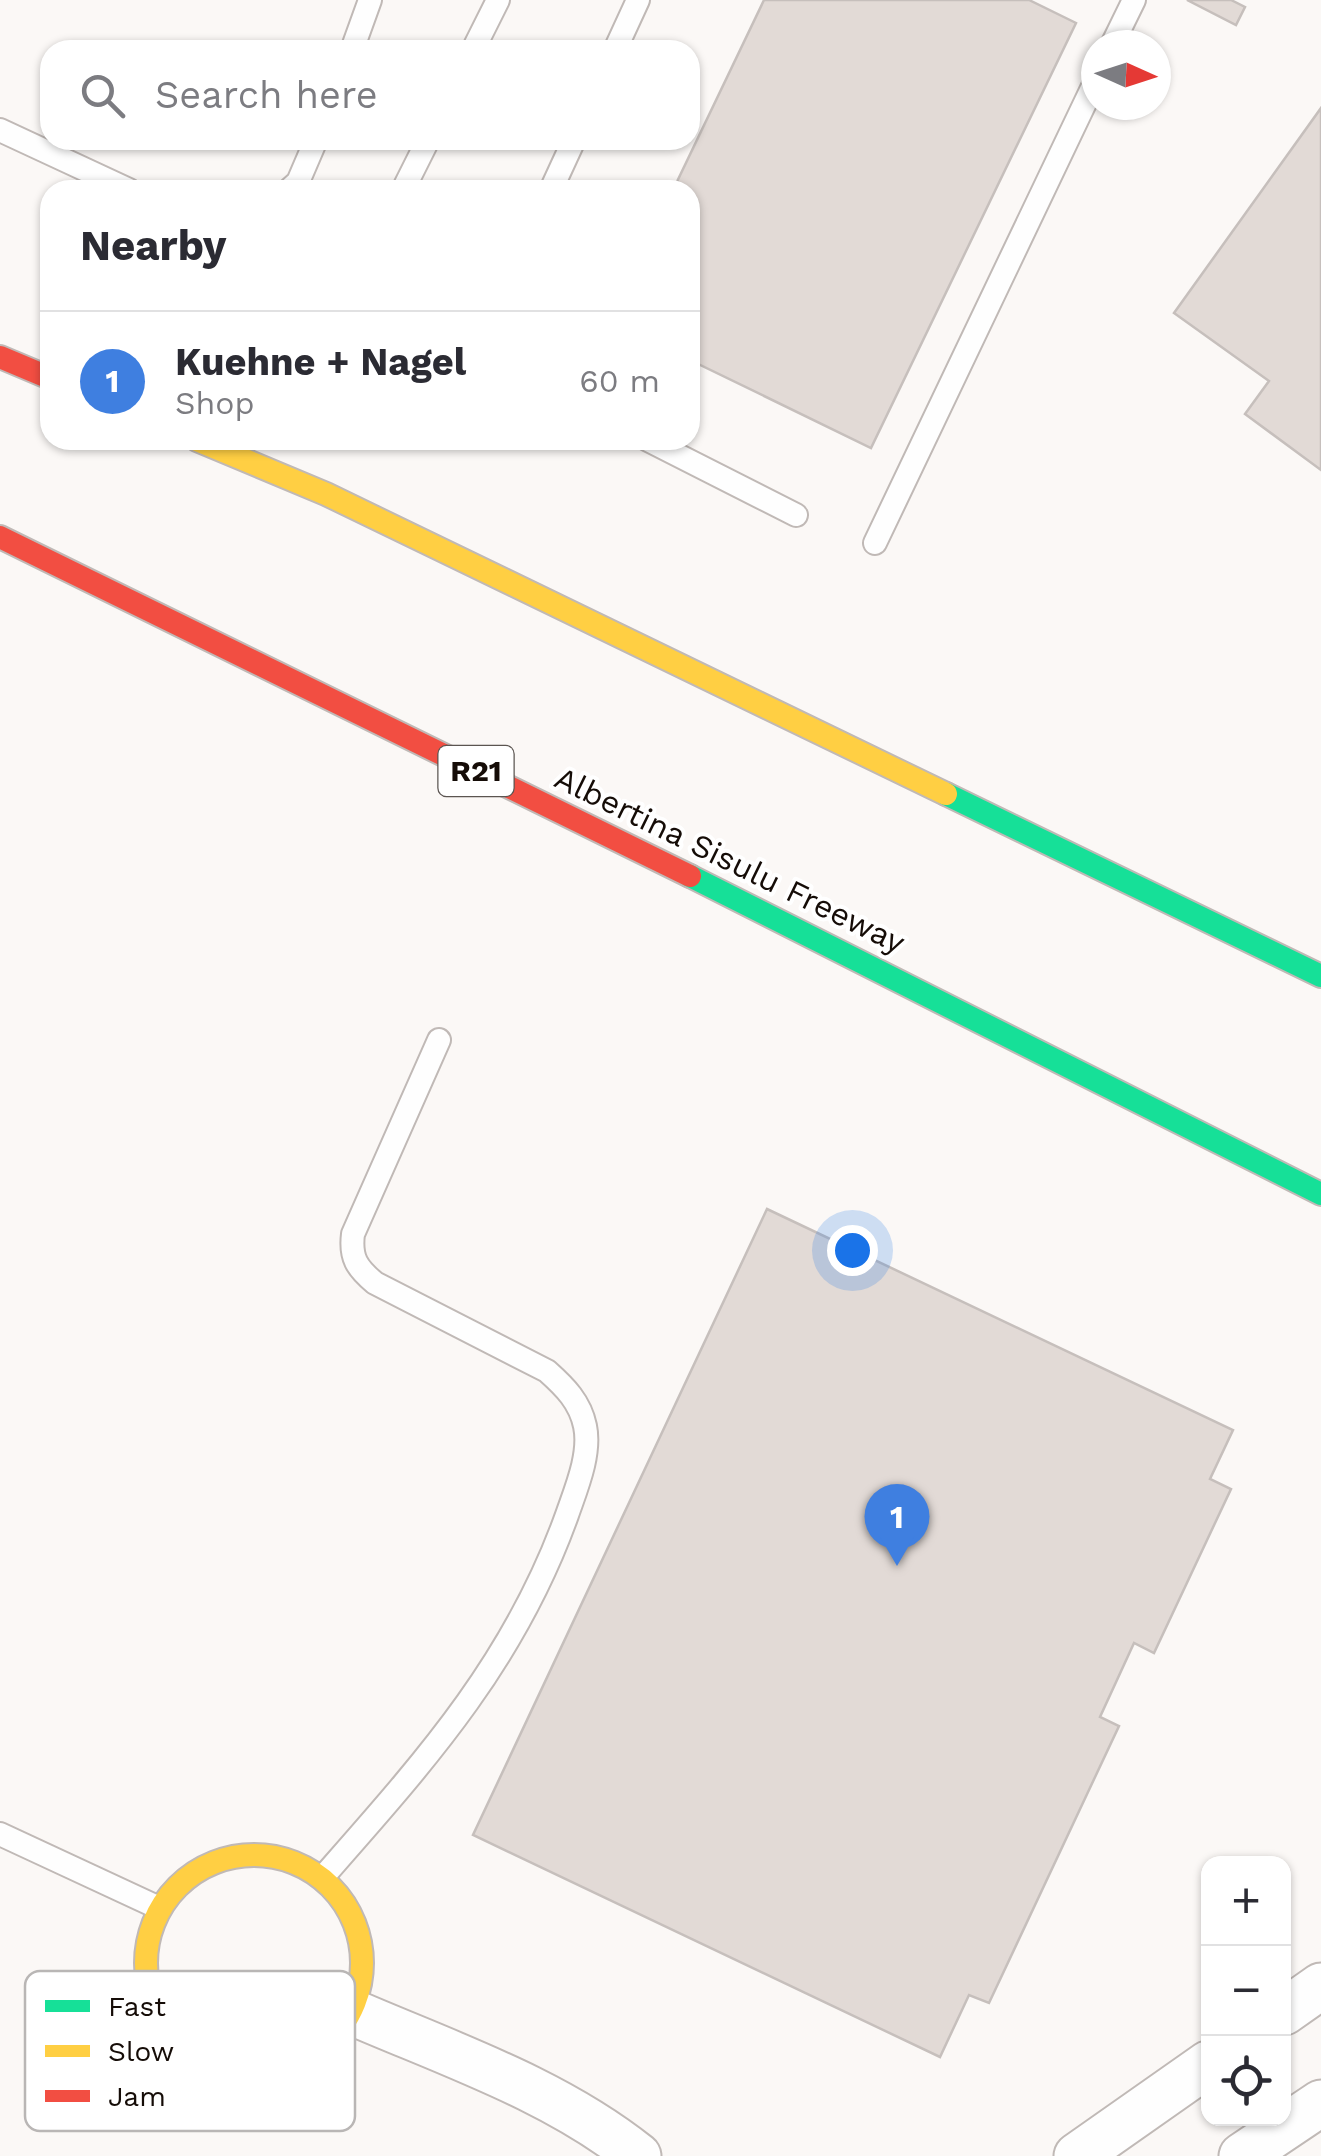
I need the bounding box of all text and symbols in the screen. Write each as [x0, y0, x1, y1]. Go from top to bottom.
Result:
north arrow [1081, 30, 1171, 120]
search box [40, 40, 700, 150]
icon: search [75, 68, 130, 123]
text: Search here [155, 73, 378, 117]
text: Nearby [80, 221, 227, 270]
text: Kuehne + Nagel [175, 340, 466, 384]
text: 1 [106, 362, 119, 400]
text: 60 m [579, 362, 660, 400]
text: Shop [175, 384, 255, 422]
road number: R21 [438, 746, 514, 796]
street label: Albertina Sisulu Freeway [549, 759, 912, 962]
your location [827, 1225, 878, 1276]
pin: 1 [864, 1484, 930, 1566]
map controls [1201, 1856, 1291, 2126]
button: + [1201, 1856, 1291, 1946]
button: − [1201, 1946, 1291, 2036]
legend [25, 1971, 355, 2131]
text: Fast [108, 1990, 166, 2023]
text: Slow [108, 2035, 174, 2068]
button: locate [1201, 2036, 1291, 2126]
text: Jam [108, 2080, 166, 2113]

